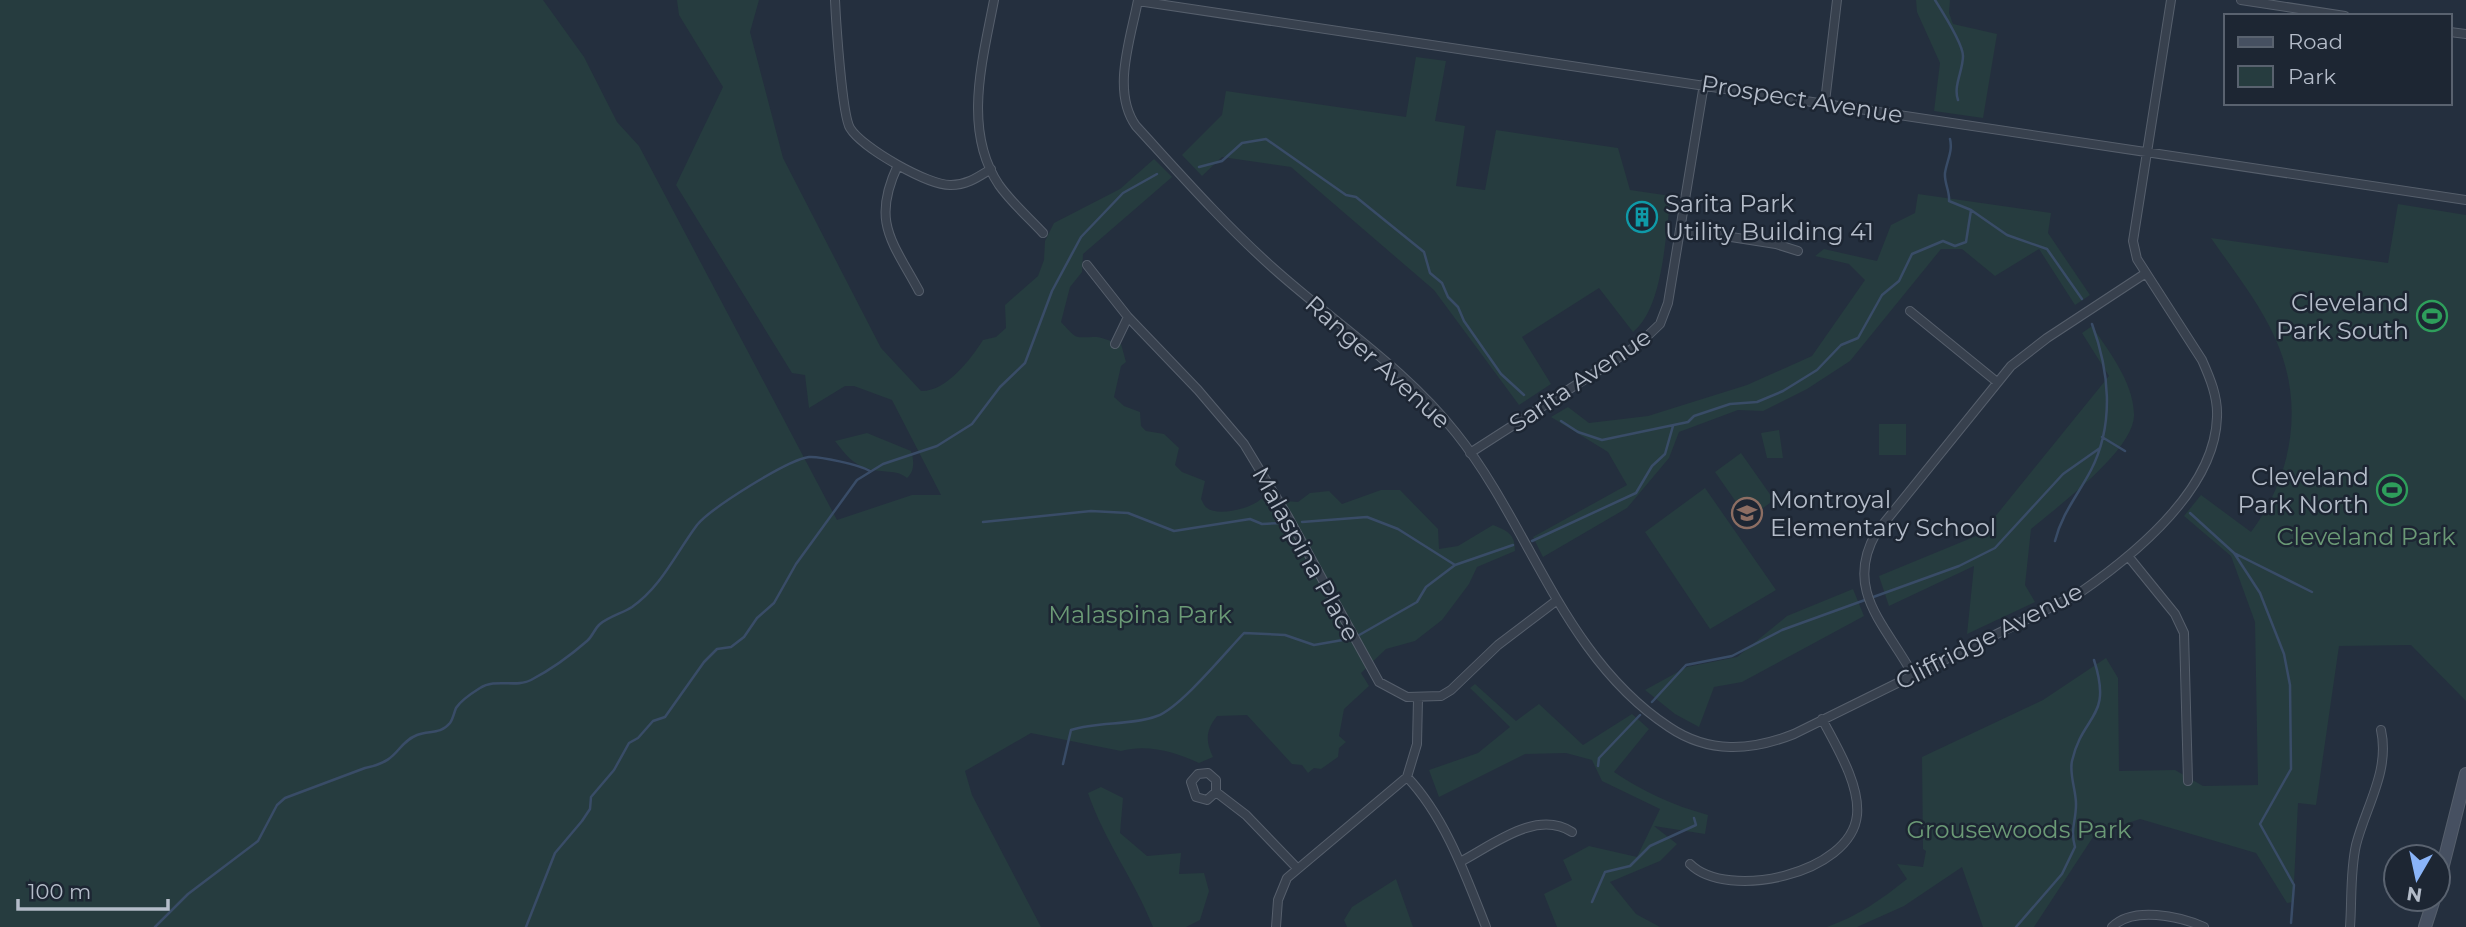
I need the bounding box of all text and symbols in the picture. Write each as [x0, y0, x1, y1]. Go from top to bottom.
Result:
legend [2224, 14, 2452, 105]
text: Road [2288, 29, 2343, 54]
text: Park [2288, 64, 2336, 89]
street label: Prospect Avenue [1699, 69, 1905, 129]
place label: Sarita Park Utility Building 41 [1665, 189, 1874, 246]
building icon: Sarita Park Utility Building 41 [1625, 200, 1659, 234]
place label: Cleveland Park South [2276, 288, 2409, 345]
street label: Ranger Avenue [1300, 289, 1456, 435]
sports icon: Cleveland Park South [2415, 299, 2449, 333]
street label: Sarita Avenue [1504, 322, 1656, 438]
street label: Malaspina Place [1246, 462, 1366, 646]
place label: Cleveland Park North [2237, 462, 2369, 519]
sports icon: Cleveland Park North [2375, 473, 2409, 507]
place label: Montroyal Elementary School [1770, 485, 1996, 542]
school or university icon: Montroyal Elementary School [1730, 496, 1764, 530]
park label: Cleveland Park [2276, 522, 2456, 551]
street label: Cliffridge Avenue [1891, 576, 2087, 696]
park label: Malaspina Park [1048, 600, 1232, 629]
park label: Grousewoods Park [1907, 815, 2132, 844]
north arrow [2382, 843, 2452, 913]
scale bar [18, 867, 168, 911]
text: 100 m [28, 879, 91, 904]
text: N [2405, 882, 2424, 907]

